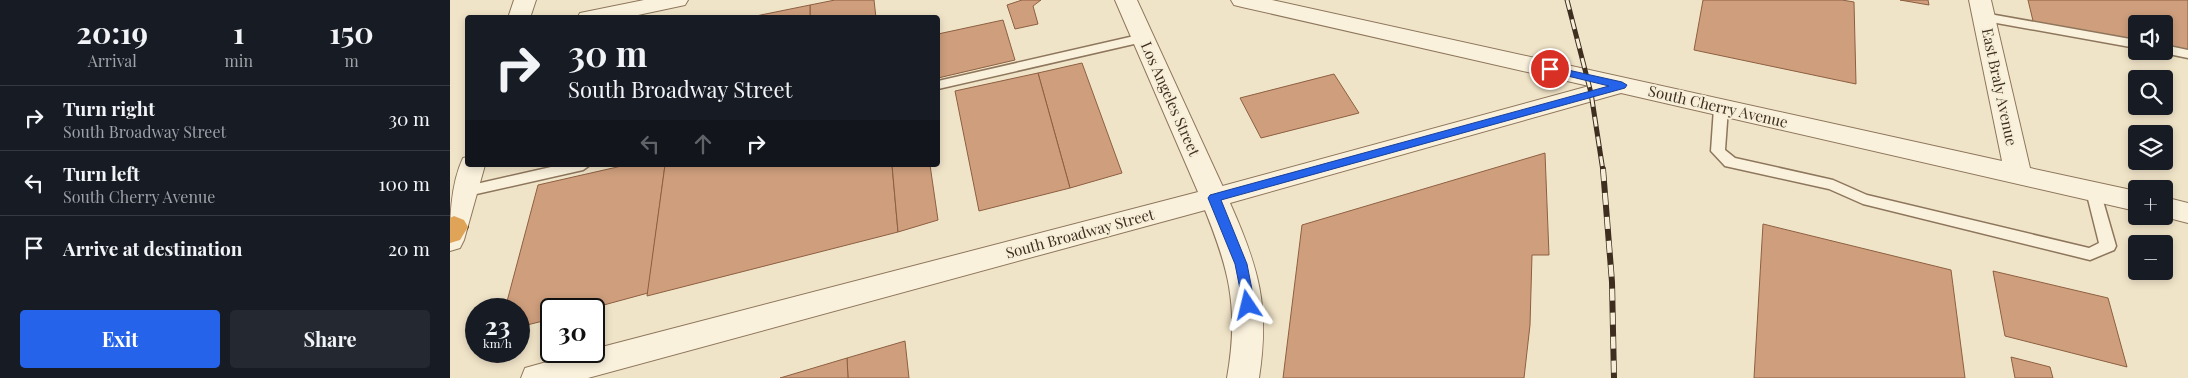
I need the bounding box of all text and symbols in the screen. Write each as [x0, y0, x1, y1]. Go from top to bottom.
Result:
text: 20:19 [76, 12, 148, 52]
text: 1 [233, 12, 245, 52]
text: 150 [329, 12, 374, 52]
map controls [2128, 15, 2173, 280]
button: sound [2128, 15, 2173, 60]
street label: East Braly Avenue [1978, 26, 2022, 147]
text: 30 m [568, 29, 648, 76]
icon: right [485, 35, 550, 100]
street label: Los Angeles Street [1137, 38, 1205, 159]
pin [1529, 48, 1571, 90]
text: Arrival [88, 50, 137, 71]
text: min [225, 50, 253, 71]
text: m [344, 50, 359, 71]
icon: arrive [1536, 55, 1564, 83]
button: search [2128, 70, 2173, 115]
text: South Broadway Street [568, 74, 792, 104]
street label: South Cherry Avenue [1646, 80, 1790, 132]
text: Turn right [63, 95, 155, 121]
icon: right [20, 104, 48, 132]
text: 30 m [388, 105, 430, 131]
text: South Broadway Street [63, 121, 226, 142]
button: layers [2128, 125, 2173, 170]
icon: left [636, 130, 664, 158]
icon: ahead [689, 130, 717, 158]
icon: right [742, 130, 770, 158]
text: Turn left [63, 160, 140, 186]
icon: left [20, 169, 48, 197]
text: 100 m [379, 170, 430, 196]
button: + [2128, 180, 2173, 225]
text: South Cherry Avenue [63, 186, 215, 207]
street label: South Broadway Street [1003, 203, 1157, 262]
icon: arrive [20, 234, 48, 262]
text: Arrive at destination [63, 235, 243, 261]
text: 20 m [388, 235, 430, 261]
button: − [2128, 235, 2173, 280]
position arrow [1221, 278, 1273, 330]
speed limit sign: 30 [540, 298, 605, 363]
text: 23 [485, 308, 510, 341]
button: Exit [20, 310, 220, 368]
button: Share [230, 310, 430, 368]
text: km/h [483, 335, 512, 351]

